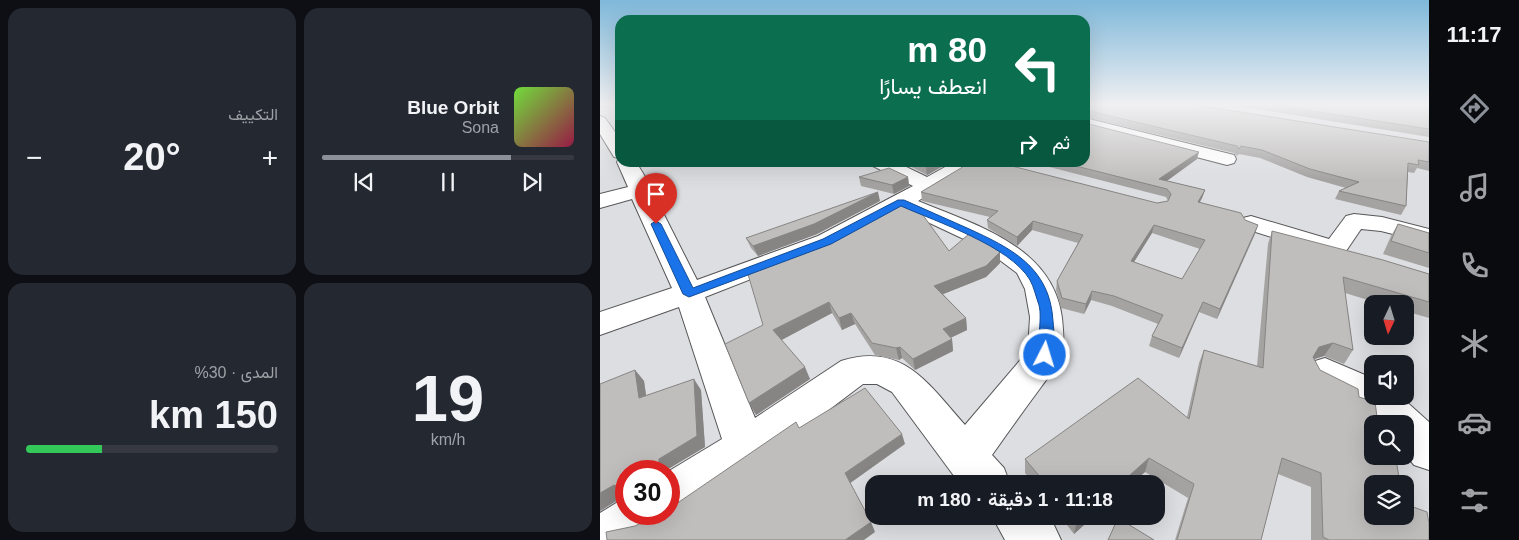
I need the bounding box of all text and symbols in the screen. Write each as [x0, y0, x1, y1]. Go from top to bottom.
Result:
text: 11:17 [1446, 22, 1502, 47]
text: 80 m [907, 30, 987, 69]
icon: left [1005, 35, 1070, 100]
text: انعطف يسارًا [879, 74, 987, 99]
icon: directions [1457, 91, 1492, 126]
text: Blue Orbit [407, 97, 499, 118]
text: التكييف [228, 106, 278, 123]
text: Sona [462, 119, 499, 136]
icon: right [1014, 130, 1042, 158]
text: ثم [1052, 132, 1070, 153]
text: 20° [123, 136, 181, 178]
text: − [26, 142, 42, 173]
text: + [262, 142, 278, 173]
icon: previous [350, 168, 378, 196]
icon: pause [434, 168, 462, 196]
icon: next [518, 168, 546, 196]
icon: music [1457, 170, 1492, 205]
pin [635, 173, 677, 224]
icon: arrive [642, 180, 670, 208]
icon: phone [1457, 248, 1492, 283]
north arrow [1364, 295, 1414, 345]
map controls [1364, 295, 1414, 525]
icon: climate [1457, 326, 1492, 361]
position arrow [1018, 328, 1070, 380]
button: sound [1364, 355, 1414, 405]
text: 19 [412, 362, 484, 435]
text: المدى · 30% [194, 364, 278, 381]
text: 150 km [149, 394, 278, 436]
icon: car [1457, 405, 1492, 440]
button: search [1364, 415, 1414, 465]
text: km/h [431, 431, 465, 448]
speed limit sign: 30 [615, 460, 680, 525]
button: layers [1364, 475, 1414, 525]
icon: filters [1457, 483, 1492, 518]
text: 11:18 · 1 دقيقة · 180 m [917, 489, 1113, 510]

